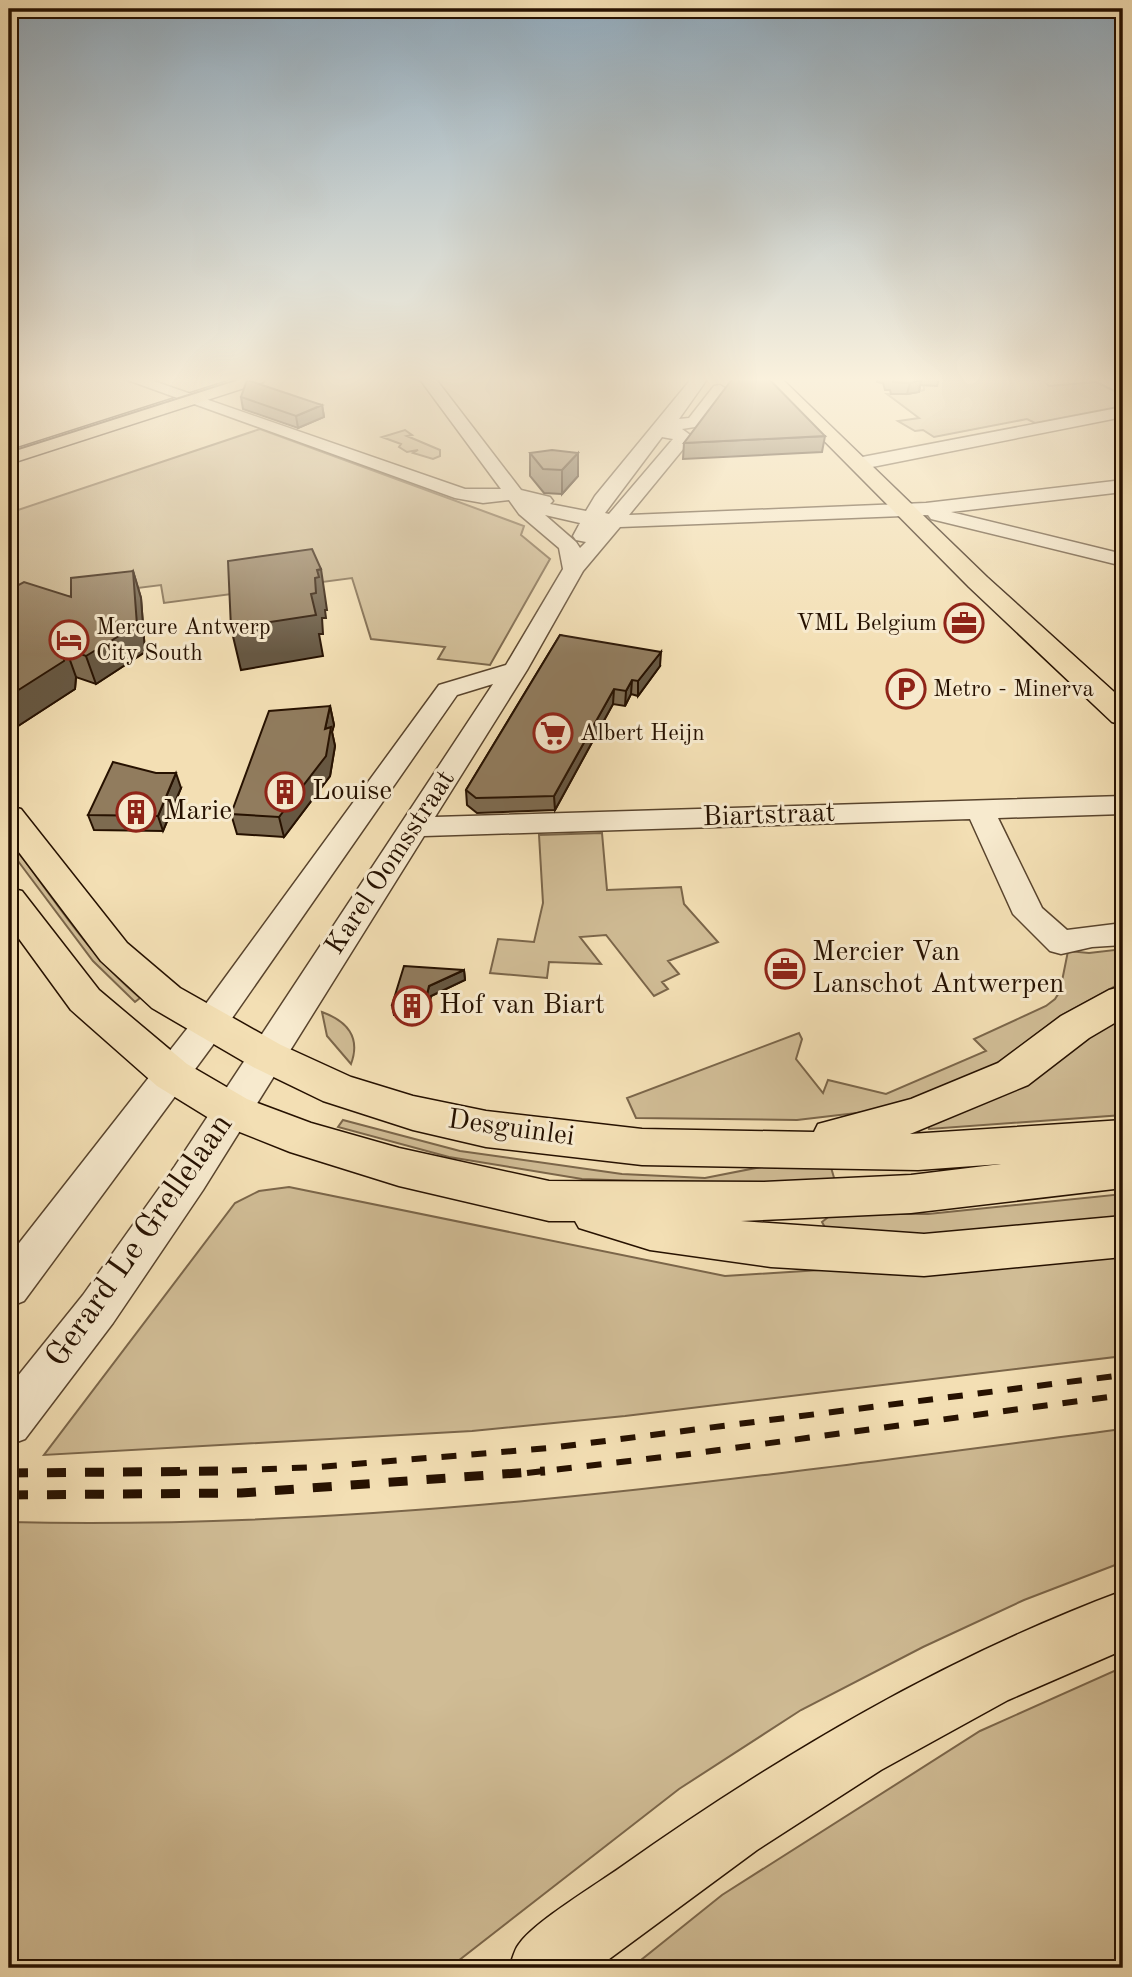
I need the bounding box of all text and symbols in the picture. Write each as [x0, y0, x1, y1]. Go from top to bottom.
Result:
office icon: VML Belgium [943, 602, 985, 644]
place label: VML Belgium [796, 612, 937, 635]
place label: Mercure Antwerp City South [96, 616, 271, 665]
hotel icon: Mercure Antwerp City South [48, 619, 90, 661]
parking icon: Metro - Minerva [885, 668, 927, 710]
place label: Metro - Minerva [933, 678, 1094, 701]
supermarket icon: Albert Heijn [532, 712, 574, 754]
place label: Albert Heijn [580, 722, 705, 745]
street label: Karel Oomsstraat [321, 766, 461, 960]
building icon: Louise [264, 771, 306, 813]
place label: Louise [312, 778, 392, 806]
building icon: Marie [115, 791, 157, 833]
place label: Marie [163, 798, 232, 826]
street label: Biartstraat [702, 800, 836, 832]
place label: Mercier Van Lanschot Antwerpen [812, 939, 1064, 999]
office icon: Mercier Van Lanschot Antwerpen [764, 948, 806, 990]
building icon: Hof van Biart [391, 985, 433, 1027]
place label: Hof van Biart [439, 992, 605, 1020]
street label: Desguinlei [446, 1106, 576, 1152]
street label: Gerard Le Grellelaan [40, 1109, 240, 1373]

